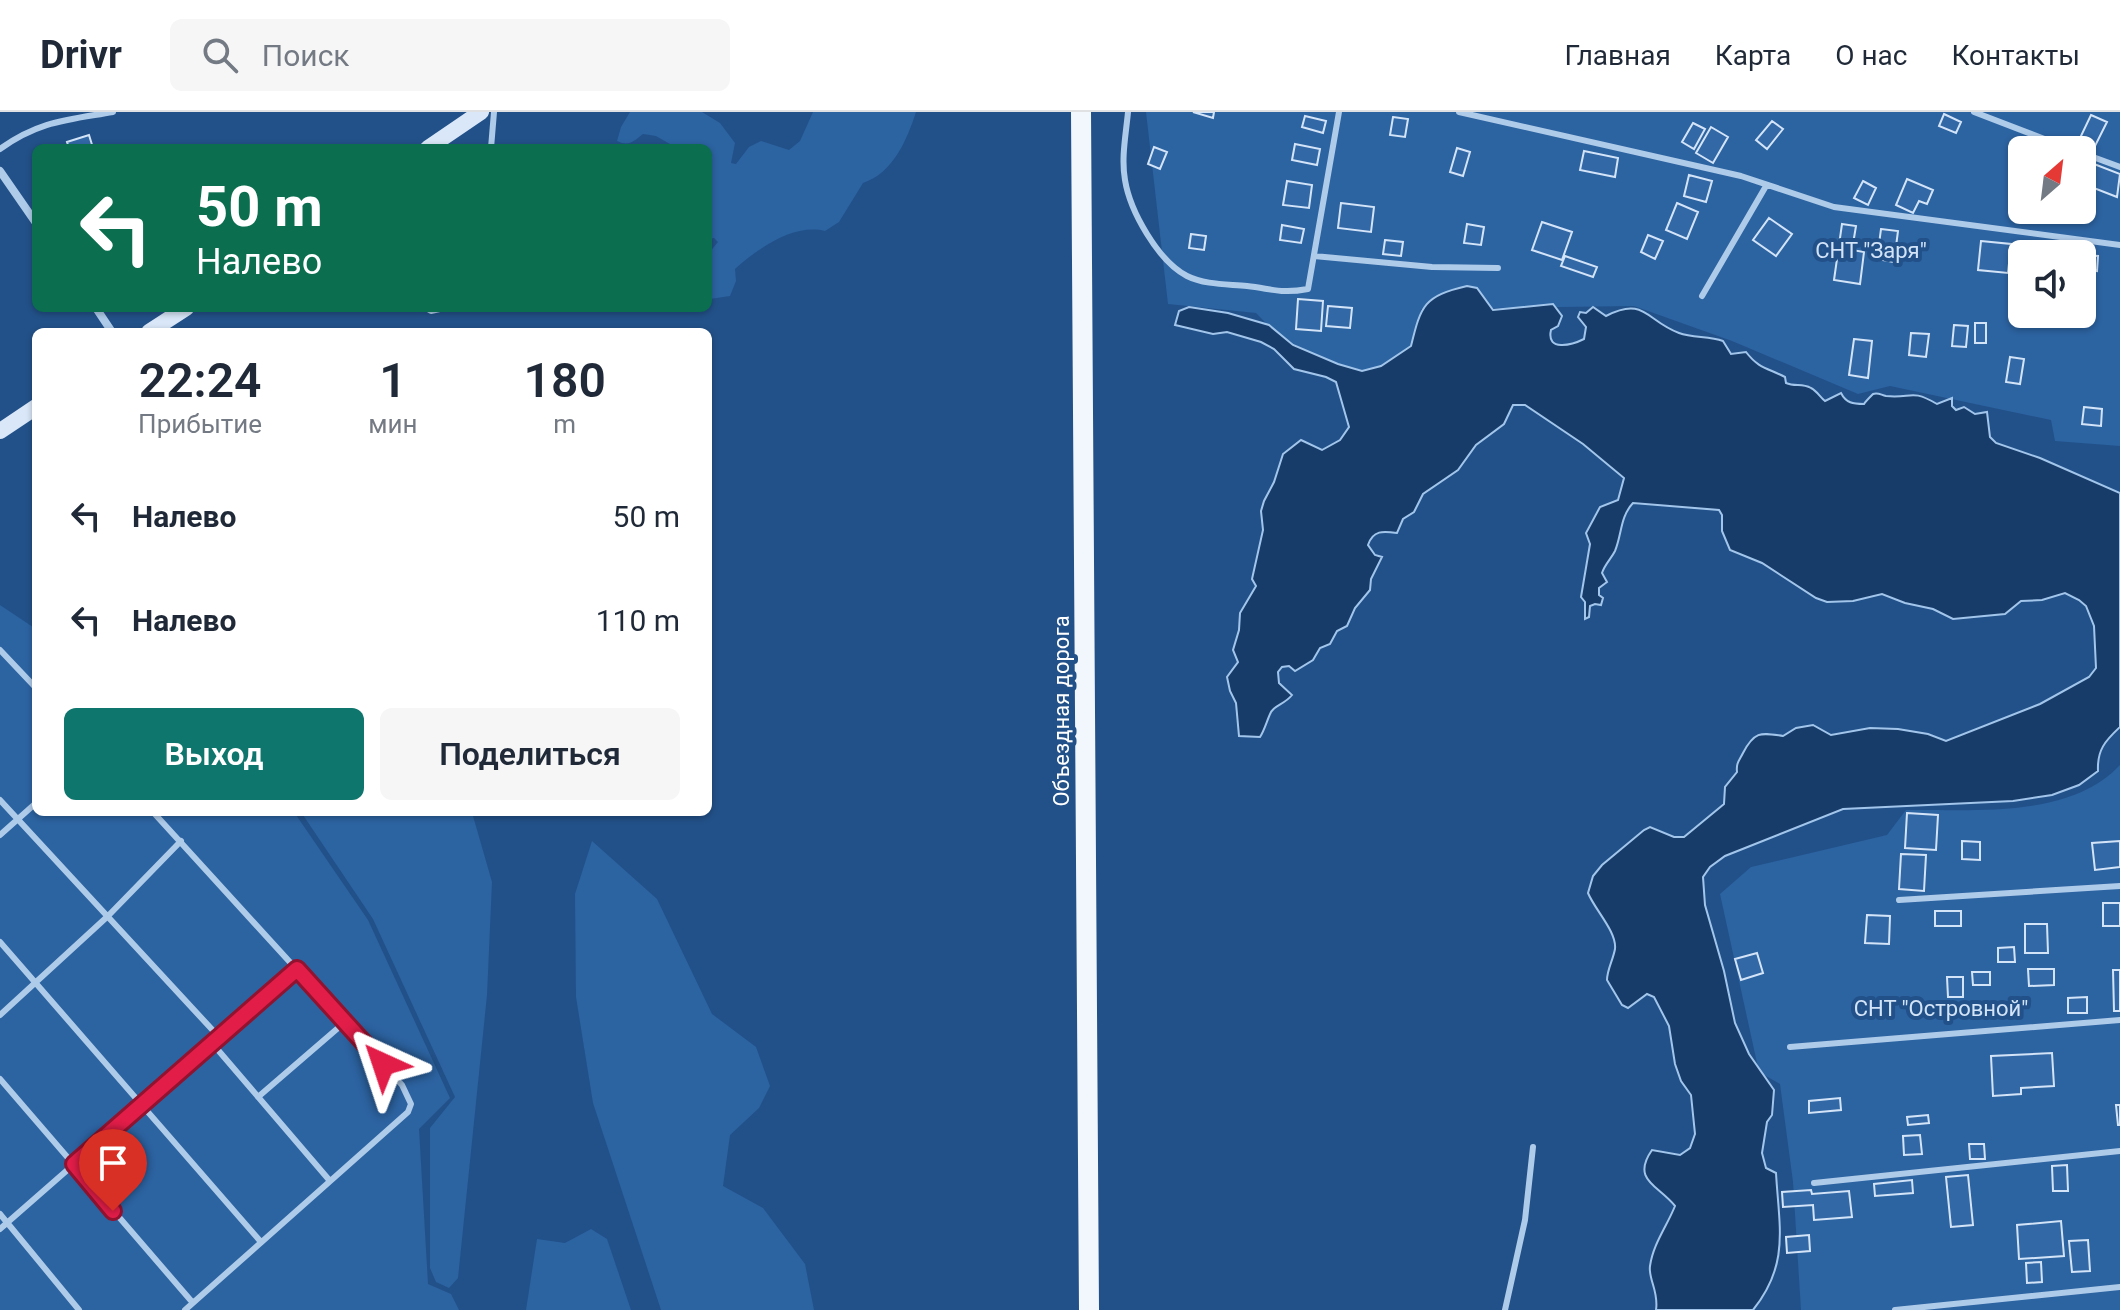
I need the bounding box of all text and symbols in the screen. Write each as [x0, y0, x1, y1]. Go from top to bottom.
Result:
search box [170, 19, 730, 91]
text: Drivr [40, 33, 122, 77]
icon: search [198, 33, 242, 77]
text: Поиск [262, 38, 350, 73]
text: Главная [1564, 39, 1671, 72]
text: Карта [1715, 39, 1791, 72]
text: О нас [1835, 39, 1907, 72]
text: Контакты [1951, 39, 2080, 72]
north arrow [2008, 136, 2096, 224]
map controls [2008, 136, 2096, 328]
text: 50 m [196, 174, 323, 240]
icon: left [64, 176, 168, 280]
park label: СНТ "Заря" [1815, 238, 1927, 263]
button: sound [2008, 240, 2096, 328]
text: Налево [196, 241, 322, 283]
text: 22:24 [139, 352, 261, 409]
text: 1 [379, 352, 407, 409]
text: 180 [524, 352, 606, 409]
text: Прибытие [138, 409, 262, 439]
text: мин [368, 409, 418, 439]
text: m [553, 409, 576, 439]
icon: left [64, 494, 108, 538]
text: Налево [132, 499, 236, 534]
text: 50 m [613, 499, 680, 534]
icon: left [64, 598, 108, 642]
text: Налево [132, 603, 236, 638]
text: 110 m [596, 603, 680, 638]
street label: Объездная дорога [1049, 615, 1074, 807]
button: Выход [64, 708, 364, 800]
button: Поделиться [380, 708, 680, 800]
park label: СНТ "Островной" [1854, 996, 2028, 1021]
position arrow [341, 1022, 425, 1106]
pin [79, 1129, 147, 1211]
icon: arrive [91, 1141, 135, 1185]

